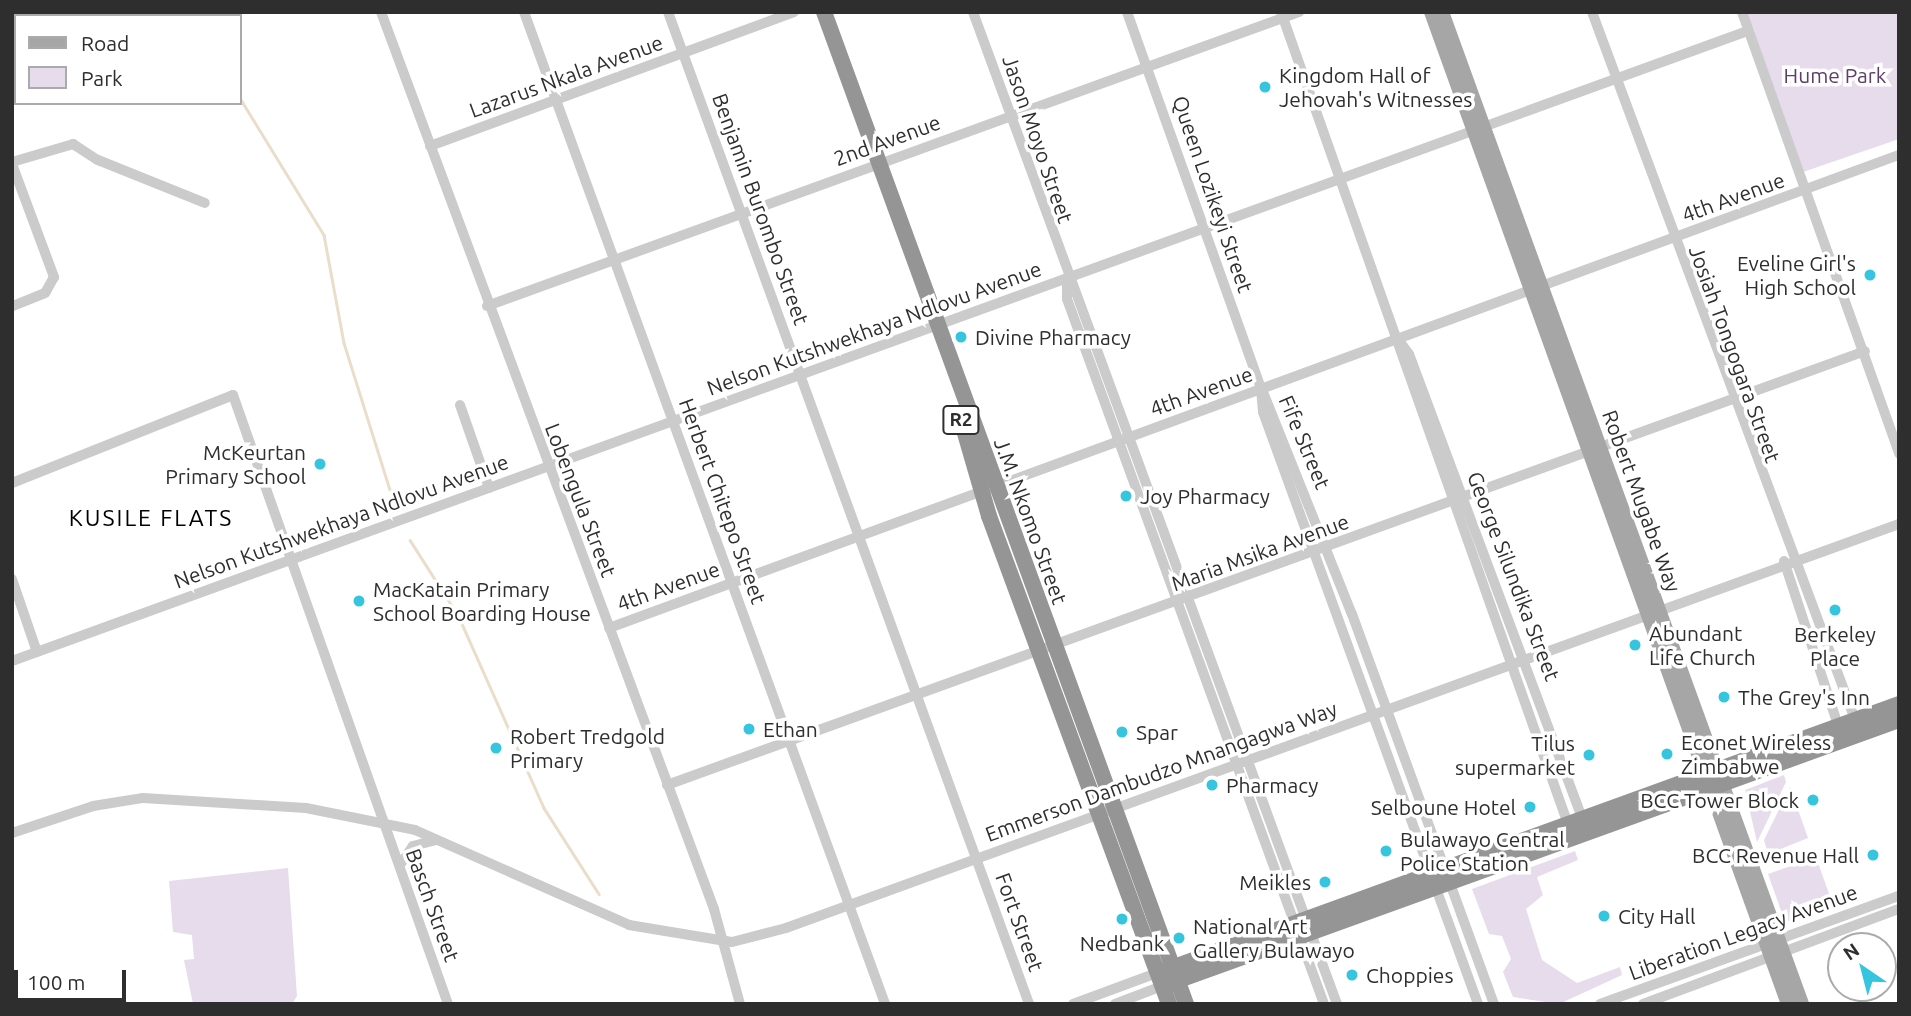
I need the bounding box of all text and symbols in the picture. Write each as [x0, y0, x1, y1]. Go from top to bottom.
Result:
legend [14, 14, 242, 105]
street label: Lazarus Nkala Avenue [466, 29, 666, 123]
text: Road [81, 31, 129, 55]
street label: Jason Moyo Street [997, 52, 1079, 226]
place label: Kingdom Hall of Jehovah's Witnesses [1279, 62, 1472, 112]
park label: Hume Park [1784, 62, 1886, 88]
text: Park [81, 66, 123, 90]
marker: Kingdom Hall of Jehovah's Witnesses [1257, 79, 1273, 95]
street label: Benjamin Burombo Street [707, 90, 815, 328]
street label: Queen Lozikeyi Street [1168, 92, 1258, 296]
street label: 2nd Avenue [830, 109, 944, 171]
street label: 4th Avenue [1678, 167, 1788, 227]
street label: Josiah Tongogara Street [1684, 242, 1786, 466]
place label: Eveline Girl's High School [1737, 250, 1856, 300]
street label: Nelson Kutshwekhaya Ndlovu Avenue [703, 256, 1045, 400]
marker: Eveline Girl's High School [1862, 267, 1878, 283]
place label: Divine Pharmacy [975, 324, 1131, 350]
marker: Divine Pharmacy [953, 329, 969, 345]
street label: 4th Avenue [1146, 361, 1256, 421]
street label: Fife Street [1274, 391, 1336, 493]
street label: Herbert Chitepo Street [674, 395, 772, 607]
road number: R2 [942, 404, 980, 436]
street label: Robert Mugabe Way [1597, 407, 1687, 595]
street label: Lobengula Street [540, 420, 622, 580]
street label: J.M. Nkomo Street [989, 434, 1073, 608]
place label: McKeurtan Primary School [165, 439, 306, 489]
street label: Nelson Kutshwekhaya Ndlovu Avenue [170, 449, 512, 593]
marker: McKeurtan Primary School [312, 456, 328, 472]
street label: George Silundika Street [1462, 468, 1566, 684]
place label: Joy Pharmacy [1140, 483, 1270, 509]
marker: Joy Pharmacy [1118, 488, 1134, 504]
district label: KUSILE FLATS [70, 504, 232, 532]
street label: Maria Msika Avenue [1168, 508, 1352, 596]
street label: 4th Avenue [613, 556, 723, 616]
place label: MacKatain Primary School Boarding House [373, 576, 591, 626]
marker: MacKatain Primary School Boarding House [351, 593, 367, 609]
marker: Berkeley Place [1827, 602, 1843, 618]
place label: Abundant Life Church [1649, 620, 1756, 670]
place label: Berkeley Place [1794, 621, 1876, 671]
marker: Abundant Life Church [1627, 637, 1643, 653]
place label: The Grey's Inn [1738, 684, 1870, 710]
marker: The Grey's Inn [1716, 689, 1732, 705]
street label: Emmerson Dambudzo Mnangagwa Way [982, 695, 1340, 847]
place label: Ethan [763, 716, 818, 742]
place label: Spar [1136, 719, 1178, 745]
marker: Ethan [741, 721, 757, 737]
place label: Robert Tredgold Primary [510, 723, 665, 773]
marker: Spar [1114, 724, 1130, 740]
place label: Econet Wireless Zimbabwe [1681, 729, 1831, 779]
place label: Tilus supermarket [1455, 730, 1575, 780]
marker: Robert Tredgold Primary [488, 740, 504, 756]
marker: Econet Wireless Zimbabwe [1659, 746, 1675, 762]
marker: Tilus supermarket [1581, 747, 1597, 763]
place label: Pharmacy [1226, 772, 1318, 798]
marker: Pharmacy [1204, 777, 1220, 793]
place label: BCC Tower Block [1640, 787, 1799, 813]
marker: BCC Tower Block [1805, 792, 1821, 808]
place label: Selboune Hotel [1371, 794, 1516, 820]
marker: Selboune Hotel [1522, 799, 1538, 815]
place label: Bulawayo Central Police Station [1400, 826, 1565, 876]
place label: BCC Revenue Hall [1692, 842, 1859, 868]
marker: Bulawayo Central Police Station [1378, 843, 1394, 859]
street label: Basch Street [401, 845, 465, 965]
marker: BCC Revenue Hall [1865, 847, 1881, 863]
street label: Fort Street [991, 869, 1049, 975]
place label: Meikles [1239, 869, 1311, 895]
marker: Meikles [1317, 874, 1333, 890]
street label: Liberation Legacy Avenue [1625, 879, 1861, 985]
place label: City Hall [1618, 903, 1696, 929]
marker: City Hall [1596, 908, 1612, 924]
marker: Nedbank [1114, 911, 1130, 927]
place label: National Art Gallery Bulawayo [1193, 913, 1355, 963]
place label: Nedbank [1080, 930, 1164, 956]
marker: National Art Gallery Bulawayo [1171, 930, 1187, 946]
north arrow [1827, 932, 1897, 1002]
text: N [1839, 938, 1863, 965]
scale bar [18, 956, 130, 1000]
place label: Choppies [1366, 962, 1454, 988]
marker: Choppies [1344, 967, 1360, 983]
text: 100 m [27, 970, 85, 994]

